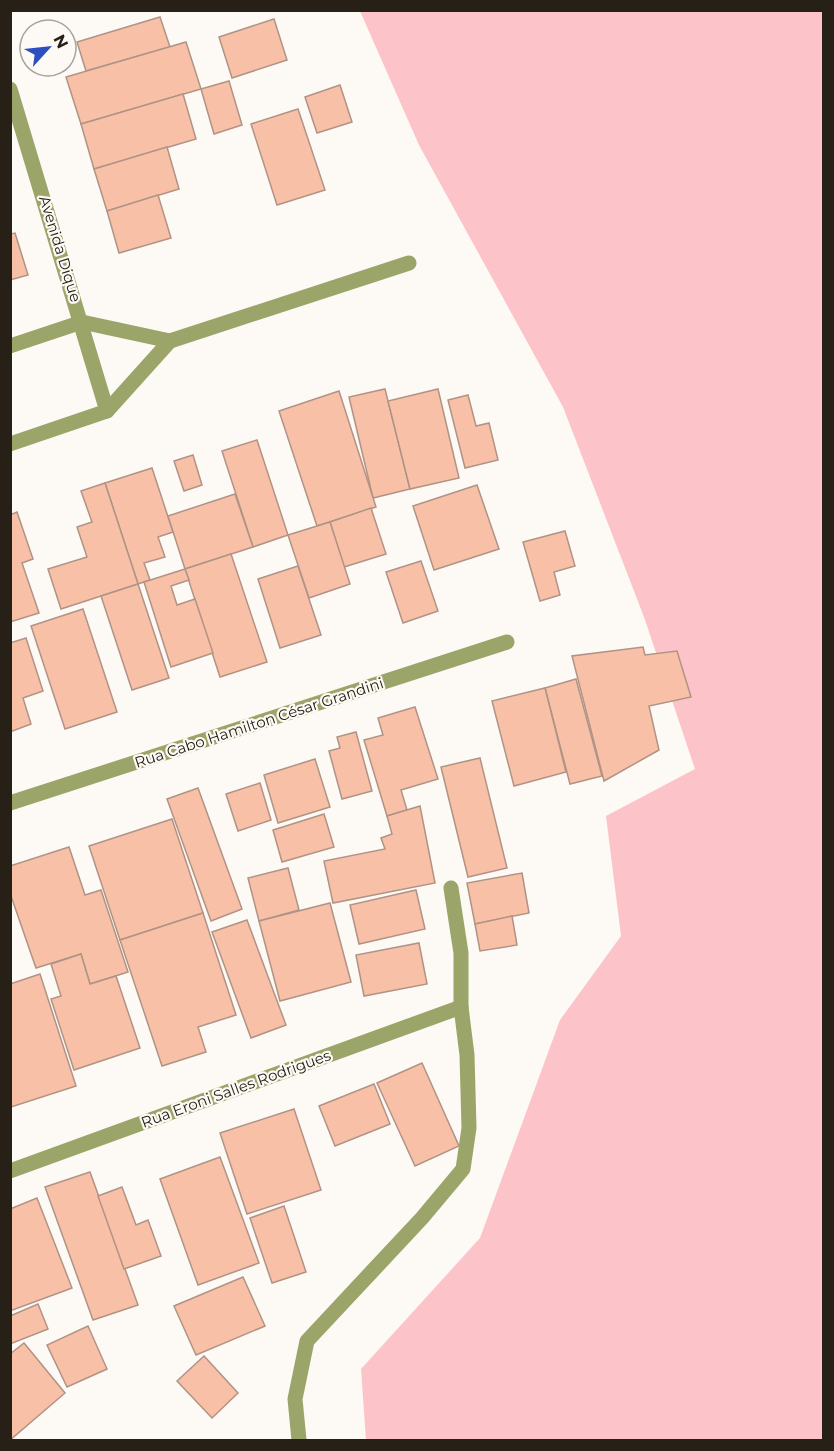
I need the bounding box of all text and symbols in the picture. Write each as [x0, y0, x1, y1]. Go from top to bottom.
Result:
north arrow [18, 18, 78, 78]
text: N [50, 31, 72, 51]
street label: Avenida Dique [35, 193, 86, 304]
street label: Rua Cabo Hamilton César Grandini [132, 673, 386, 772]
street label: Rua Eroni Salles Rodrigues [138, 1045, 333, 1132]

